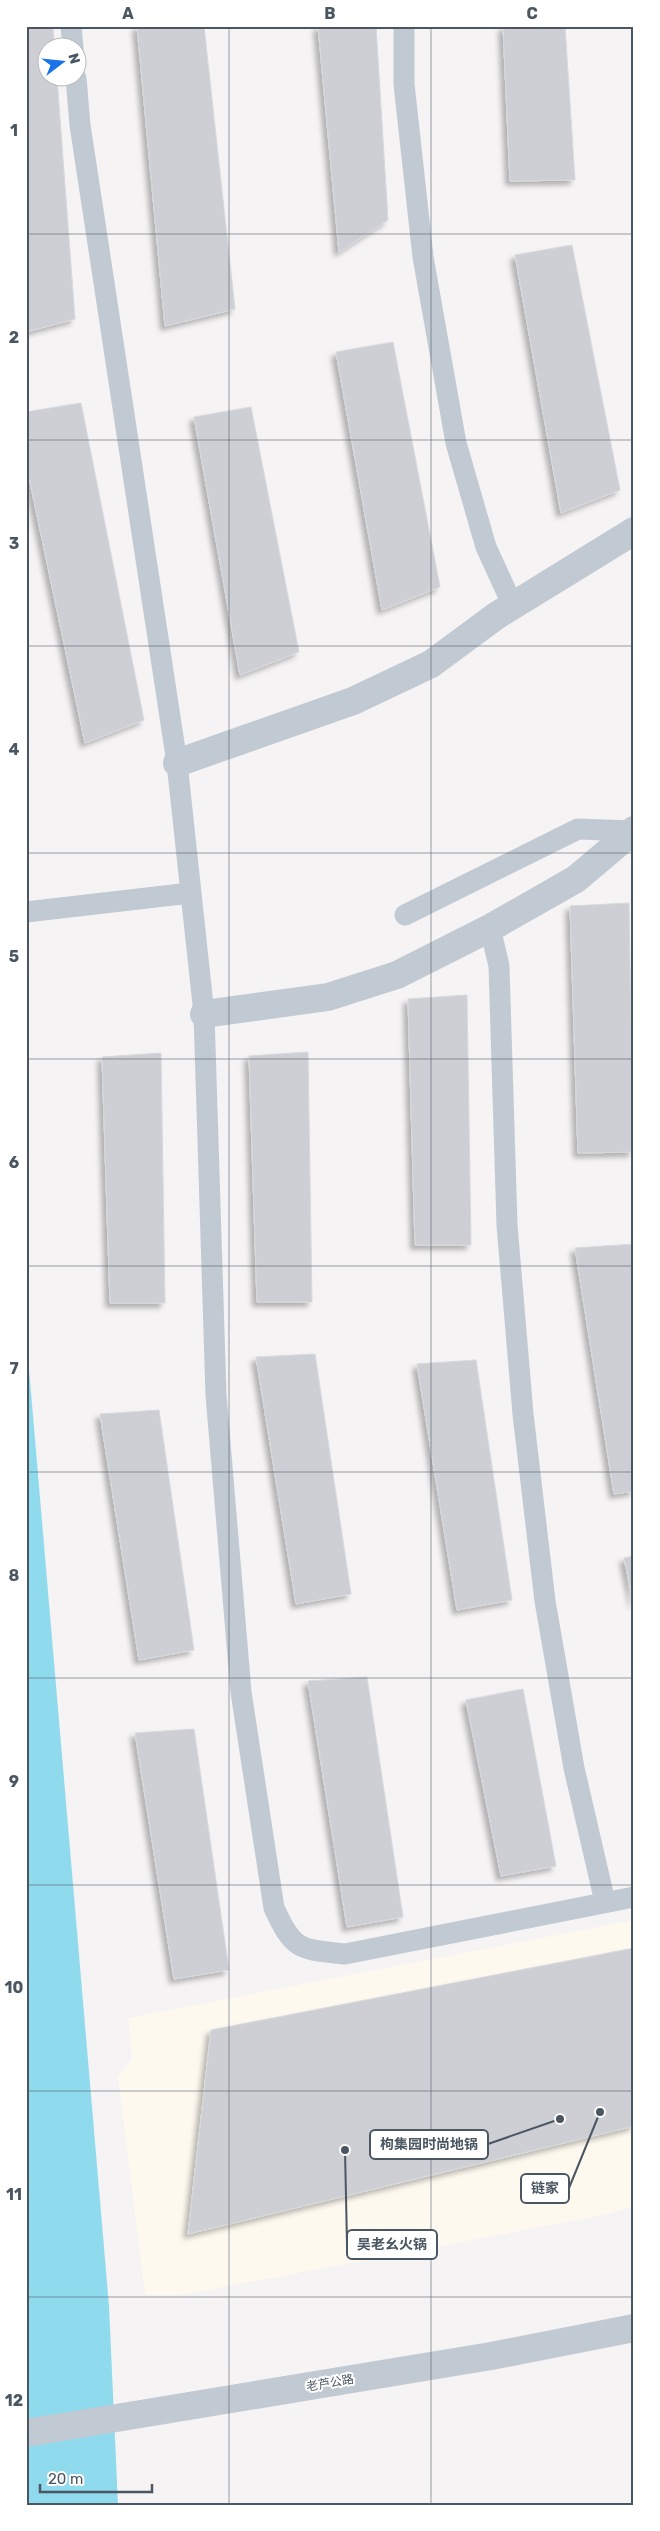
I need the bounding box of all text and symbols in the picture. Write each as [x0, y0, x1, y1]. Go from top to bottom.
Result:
text: A [122, 4, 134, 23]
text: B [324, 4, 336, 23]
text: C [526, 4, 538, 23]
north arrow [38, 38, 88, 88]
text: N [64, 51, 84, 66]
text: 1 [10, 121, 18, 140]
text: 2 [9, 328, 19, 347]
text: 3 [9, 534, 19, 553]
text: 4 [9, 740, 20, 759]
text: 5 [9, 947, 19, 966]
text: 6 [9, 1153, 19, 1172]
text: 7 [9, 1359, 19, 1378]
text: 8 [9, 1566, 20, 1585]
text: 9 [9, 1772, 19, 1791]
text: 10 [5, 1978, 24, 1997]
callout: 枸集园时尚地锅 [370, 2130, 488, 2159]
text: 枸集园时尚地锅 [380, 2136, 478, 2153]
callout: 链家 [521, 2174, 569, 2203]
text: 链家 [531, 2180, 559, 2197]
text: 11 [6, 2185, 22, 2204]
callout: 吴老幺火锅 [347, 2230, 437, 2259]
text: 吴老幺火锅 [357, 2236, 427, 2253]
street label: 老芦公路 [305, 2372, 355, 2394]
text: 12 [5, 2391, 23, 2410]
scale bar [40, 2461, 152, 2493]
text: 20 m [48, 2470, 83, 2488]

